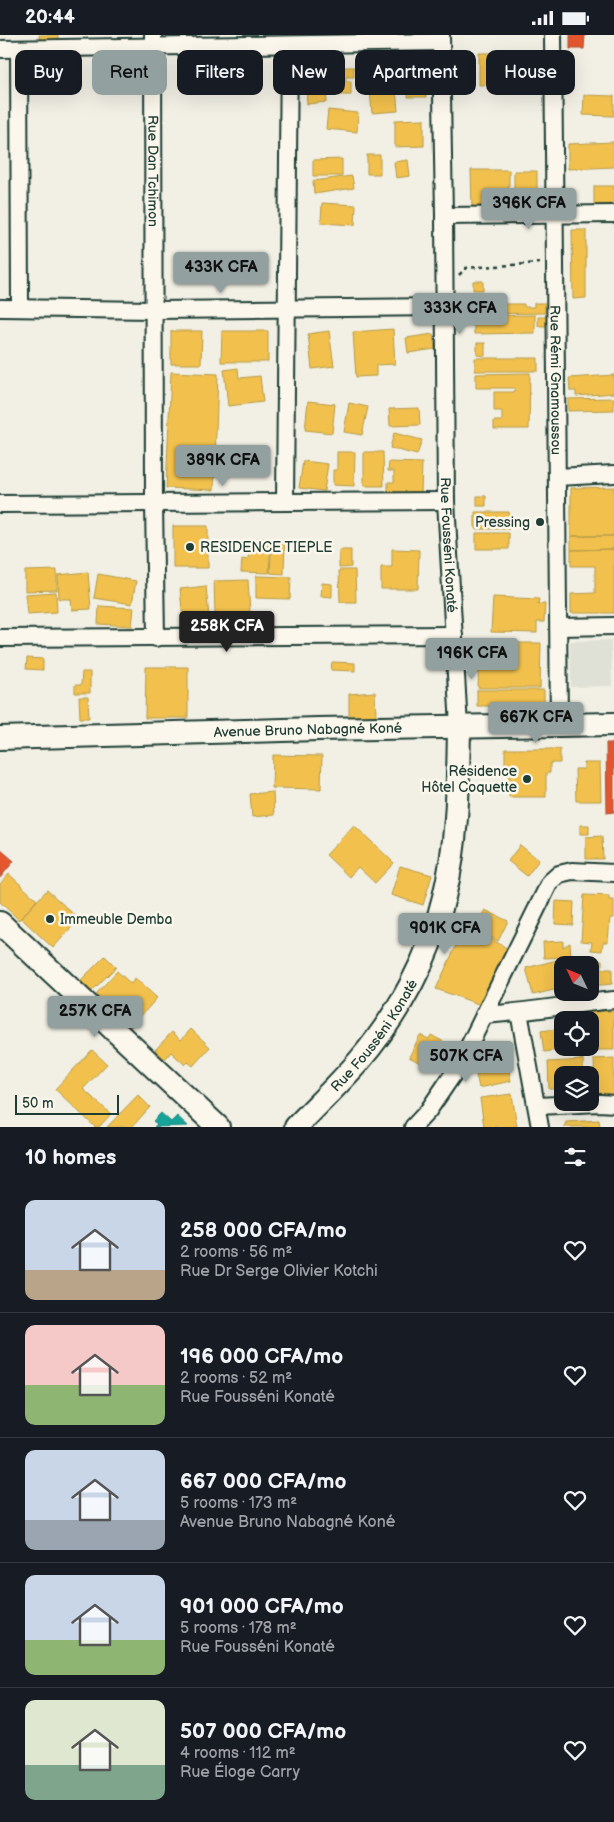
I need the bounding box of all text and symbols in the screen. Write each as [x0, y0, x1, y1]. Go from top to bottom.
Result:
text: 20:44 [25, 6, 75, 29]
chip: Buy [15, 50, 82, 95]
chip: Rent [92, 50, 167, 95]
chip: Filters [177, 50, 263, 95]
chip: New [273, 50, 345, 95]
chip: Apartment [355, 50, 476, 95]
chip: House [486, 50, 575, 95]
street label: Rue Dan Tchimon [145, 115, 162, 227]
pin: 396K CFA [477, 187, 581, 230]
text: 396K CFA [492, 194, 566, 213]
pin: 433K CFA [169, 251, 273, 294]
text: 433K CFA [184, 258, 258, 277]
pin: 333K CFA [408, 293, 512, 335]
text: 333K CFA [423, 299, 497, 318]
street label: Rue Rémi Gnamoussou [547, 305, 565, 455]
pin: 389K CFA [171, 445, 275, 487]
text: 389K CFA [186, 451, 260, 470]
street label: Rue Fousséni Konaté [437, 477, 461, 614]
place label: Pressing [475, 514, 530, 531]
marker: Pressing [534, 516, 546, 528]
place label: RESIDENCE TIEPLE [200, 539, 333, 556]
marker: RESIDENCE TIEPLE [184, 541, 196, 553]
pin: 258K CFA [175, 611, 279, 653]
text: 258K CFA [190, 617, 264, 636]
pin: 196K CFA [420, 637, 524, 680]
text: 196K CFA [437, 644, 507, 663]
pin: 667K CFA [484, 701, 588, 744]
text: 667K CFA [499, 708, 573, 727]
street label: Avenue Bruno Nabagné Koné [213, 719, 403, 740]
place label: Résidence Hôtel Coquette [421, 763, 517, 796]
marker: Résidence Hôtel Coquette [521, 773, 533, 785]
place label: Immeuble Demba [60, 911, 172, 928]
marker: Immeuble Demba [44, 913, 56, 925]
pin: 901K CFA [393, 913, 497, 955]
text: 901K CFA [409, 919, 481, 938]
north arrow [554, 956, 599, 1001]
map controls [554, 956, 599, 1111]
street label: Rue Fousséni Konaté [327, 976, 421, 1095]
pin: 257K CFA [43, 995, 147, 1038]
text: 257K CFA [59, 1002, 131, 1021]
button: locate [554, 1011, 599, 1056]
pin: 507K CFA [414, 1041, 518, 1083]
text: 507K CFA [429, 1047, 503, 1066]
button: layers [554, 1066, 599, 1111]
scale bar [15, 1092, 119, 1115]
text: 50 m [22, 1095, 54, 1112]
icon: filters [561, 1143, 589, 1171]
text: 10 homes [25, 1145, 116, 1170]
text: 258 000 CFA/mo [180, 1218, 347, 1243]
icon: home [65, 1220, 125, 1280]
icon: heart [561, 1236, 589, 1264]
text: 2 rooms · 56 m² [180, 1243, 292, 1262]
text: Rue Dr Serge Olivier Kotchi [180, 1262, 378, 1281]
text: 196 000 CFA/mo [180, 1344, 343, 1369]
icon: home [65, 1345, 125, 1405]
icon: heart [561, 1361, 589, 1389]
text: 2 rooms · 52 m² [180, 1369, 292, 1388]
text: Rue Fousséni Konaté [180, 1388, 335, 1407]
text: 667 000 CFA/mo [180, 1469, 346, 1494]
icon: home [65, 1470, 125, 1530]
icon: heart [561, 1486, 589, 1514]
text: 5 rooms · 173 m² [180, 1494, 297, 1513]
text: Avenue Bruno Nabagné Koné [180, 1513, 395, 1532]
text: 901 000 CFA/mo [180, 1594, 344, 1619]
icon: home [65, 1595, 125, 1655]
icon: heart [561, 1611, 589, 1639]
text: 5 rooms · 178 m² [180, 1619, 297, 1638]
text: Rue Fousséni Konaté [180, 1638, 335, 1657]
text: 507 000 CFA/mo [180, 1719, 346, 1744]
icon: home [65, 1720, 125, 1780]
icon: heart [561, 1736, 589, 1764]
text: 4 rooms · 112 m² [180, 1744, 296, 1763]
text: Rue Éloge Carry [180, 1763, 300, 1782]

